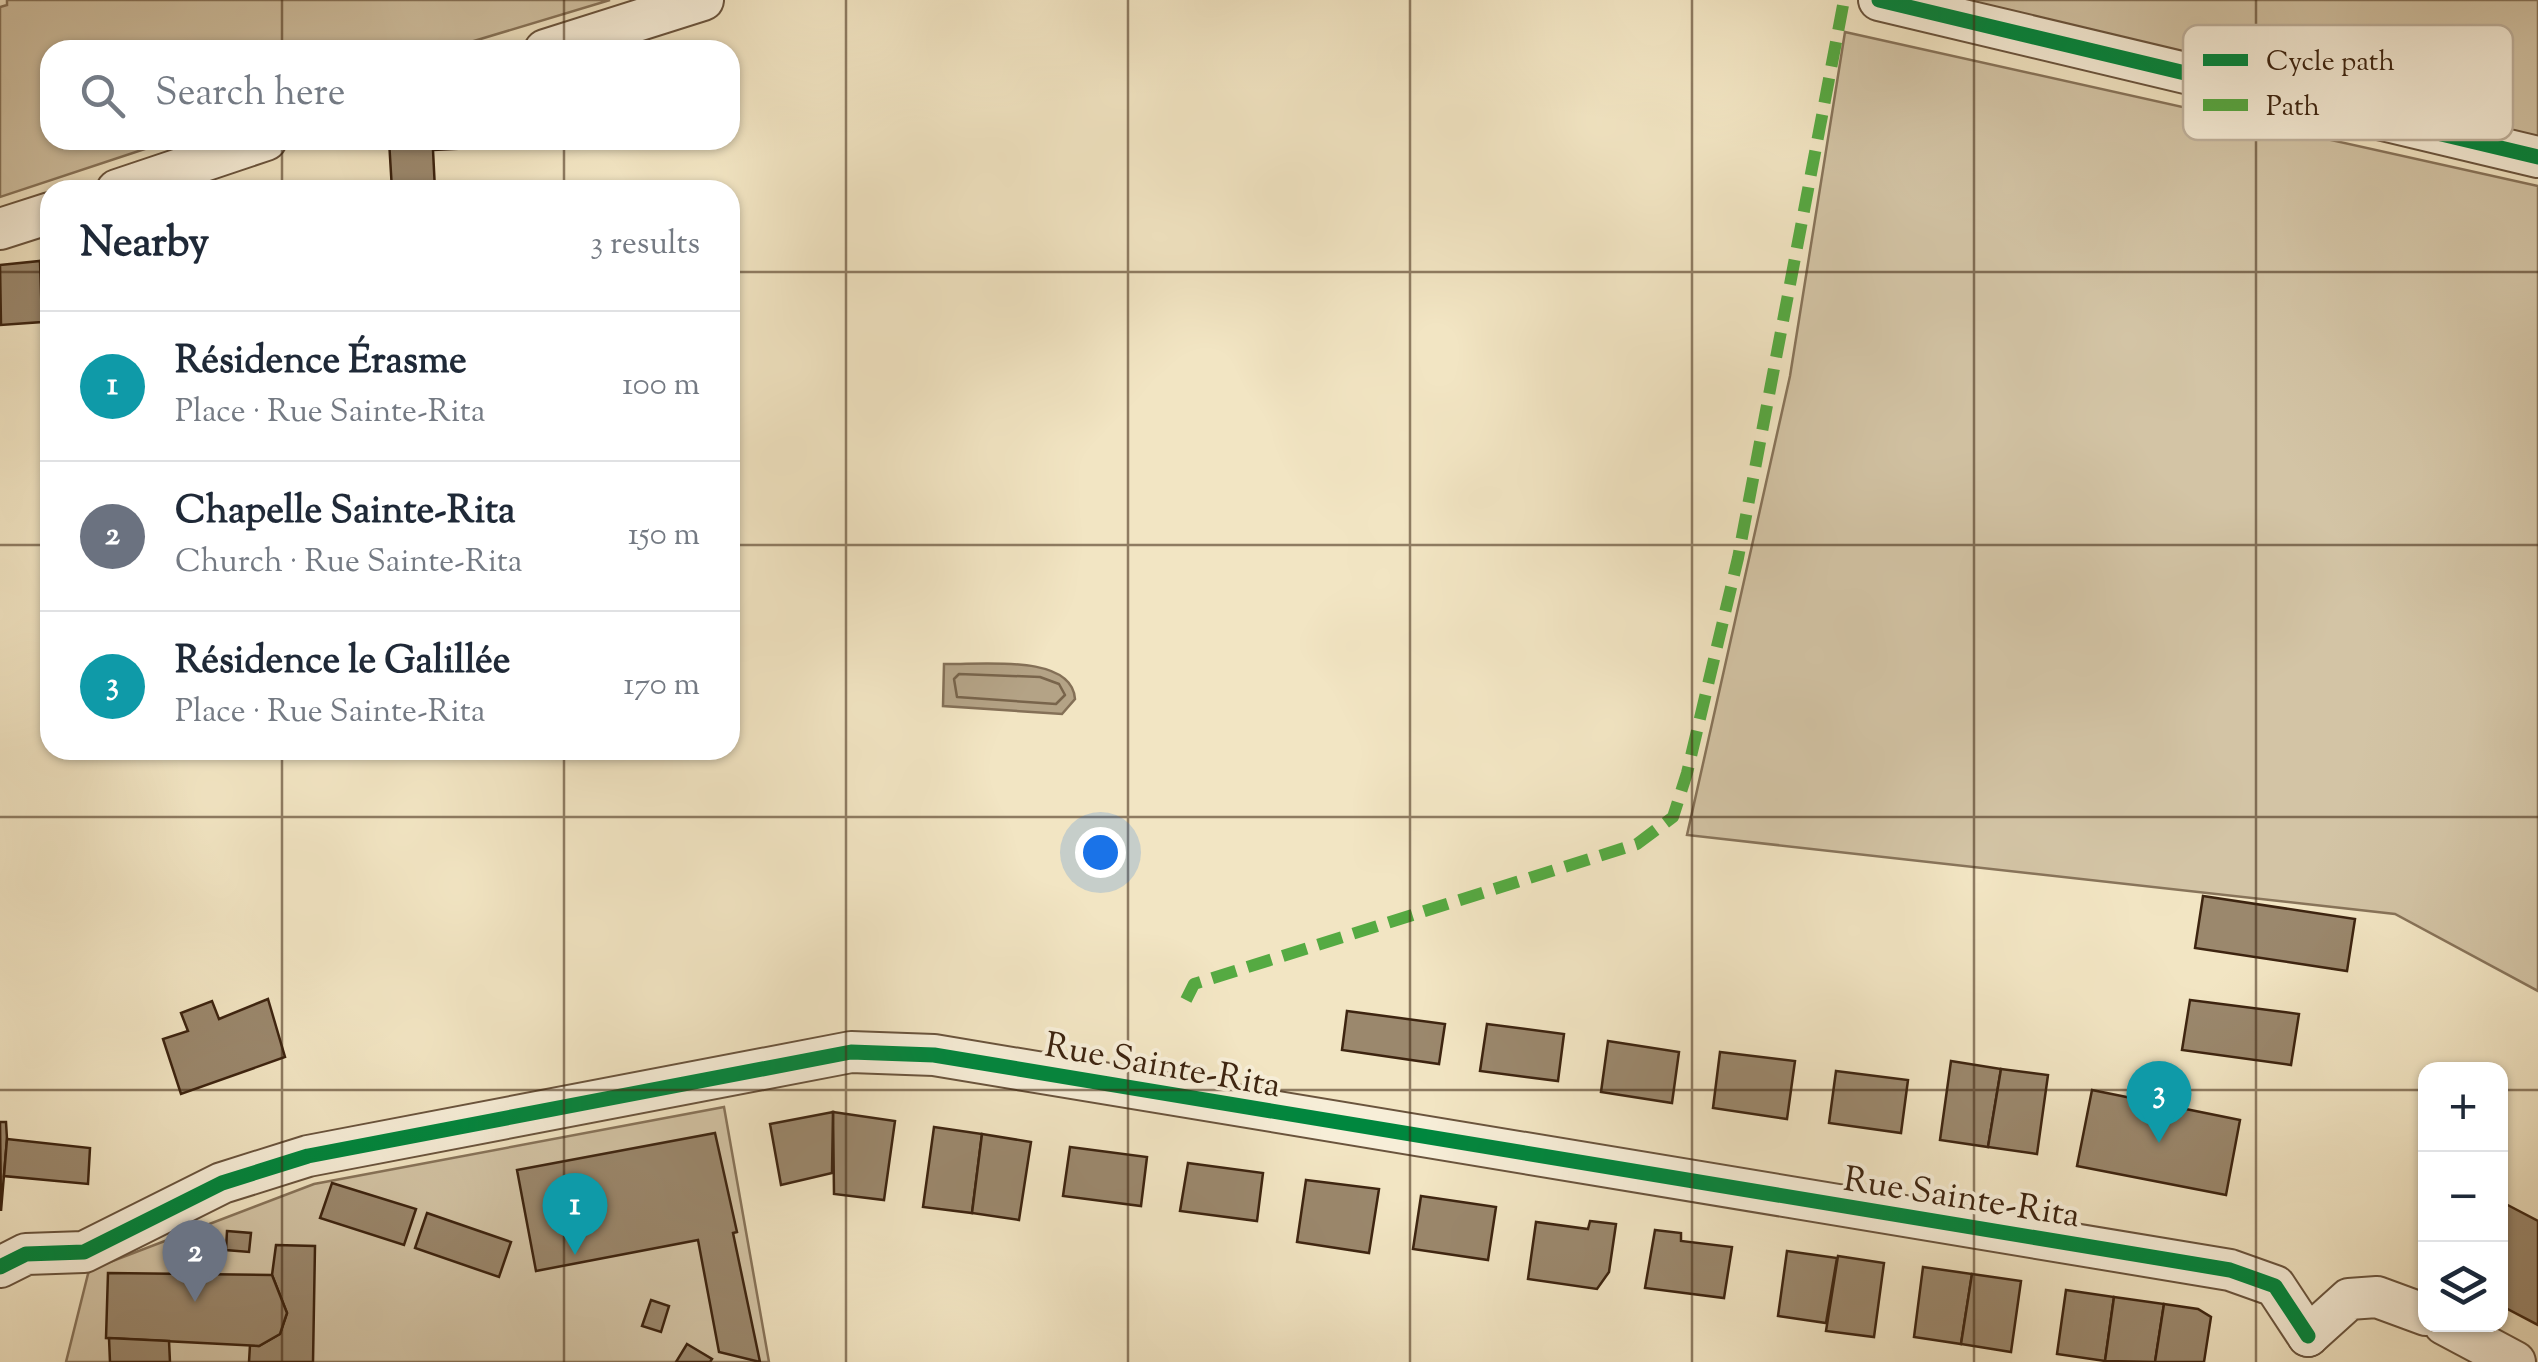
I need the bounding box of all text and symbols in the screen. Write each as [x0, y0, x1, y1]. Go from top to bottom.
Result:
legend [2183, 25, 2513, 140]
search box [40, 40, 740, 150]
text: Cycle path [2266, 43, 2395, 83]
icon: search [75, 68, 130, 123]
text: Search here [155, 68, 346, 122]
text: Path [2266, 88, 2320, 128]
text: Nearby [80, 215, 209, 275]
text: 3 results [590, 222, 700, 268]
text: Résidence Érasme [175, 336, 467, 390]
text: 1 [107, 363, 118, 409]
text: 100 m [622, 363, 700, 409]
text: Place · Rue Sainte-Rita [175, 390, 485, 436]
text: Chapelle Sainte-Rita [175, 486, 515, 540]
text: 2 [105, 513, 120, 559]
text: 150 m [628, 513, 700, 559]
text: Church · Rue Sainte-Rita [175, 540, 523, 586]
text: Résidence le Galillée [175, 636, 511, 690]
text: 3 [106, 663, 119, 709]
text: 170 m [623, 663, 700, 709]
text: Place · Rue Sainte-Rita [175, 690, 485, 736]
your location [1075, 827, 1126, 878]
street label: Rue Sainte-Rita [1041, 1022, 1284, 1113]
pin: 3 [2126, 1060, 2192, 1143]
map controls [2418, 1062, 2508, 1332]
button: + [2418, 1062, 2508, 1152]
button: − [2418, 1152, 2508, 1242]
street label: Rue Sainte-Rita [1840, 1156, 2083, 1243]
pin: 1 [542, 1172, 608, 1255]
pin: 2 [162, 1220, 228, 1302]
button: layers [2418, 1242, 2508, 1332]

